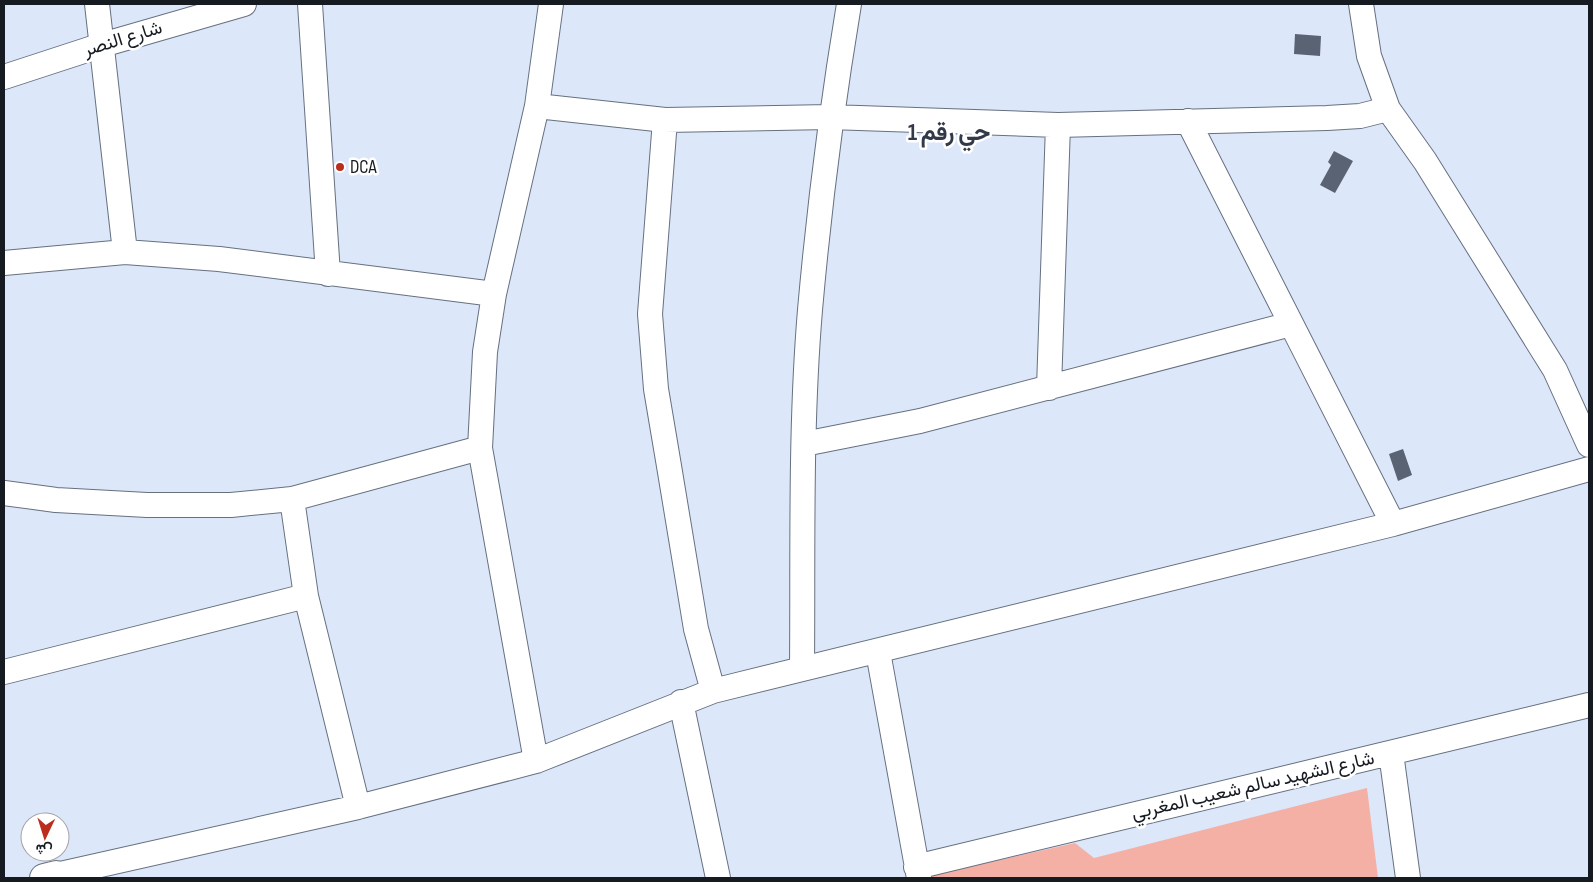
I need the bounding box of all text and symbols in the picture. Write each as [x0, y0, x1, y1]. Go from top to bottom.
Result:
street label: شارع النصر [80, 16, 165, 62]
district label: حي رقم 1 [908, 118, 990, 152]
place label: DCA [350, 156, 378, 179]
marker: DCA [334, 161, 346, 173]
street label: شارع الشهيد سالم شعيب المغربي [1129, 747, 1377, 828]
north arrow [20, 812, 70, 862]
text: ش [35, 840, 53, 859]

